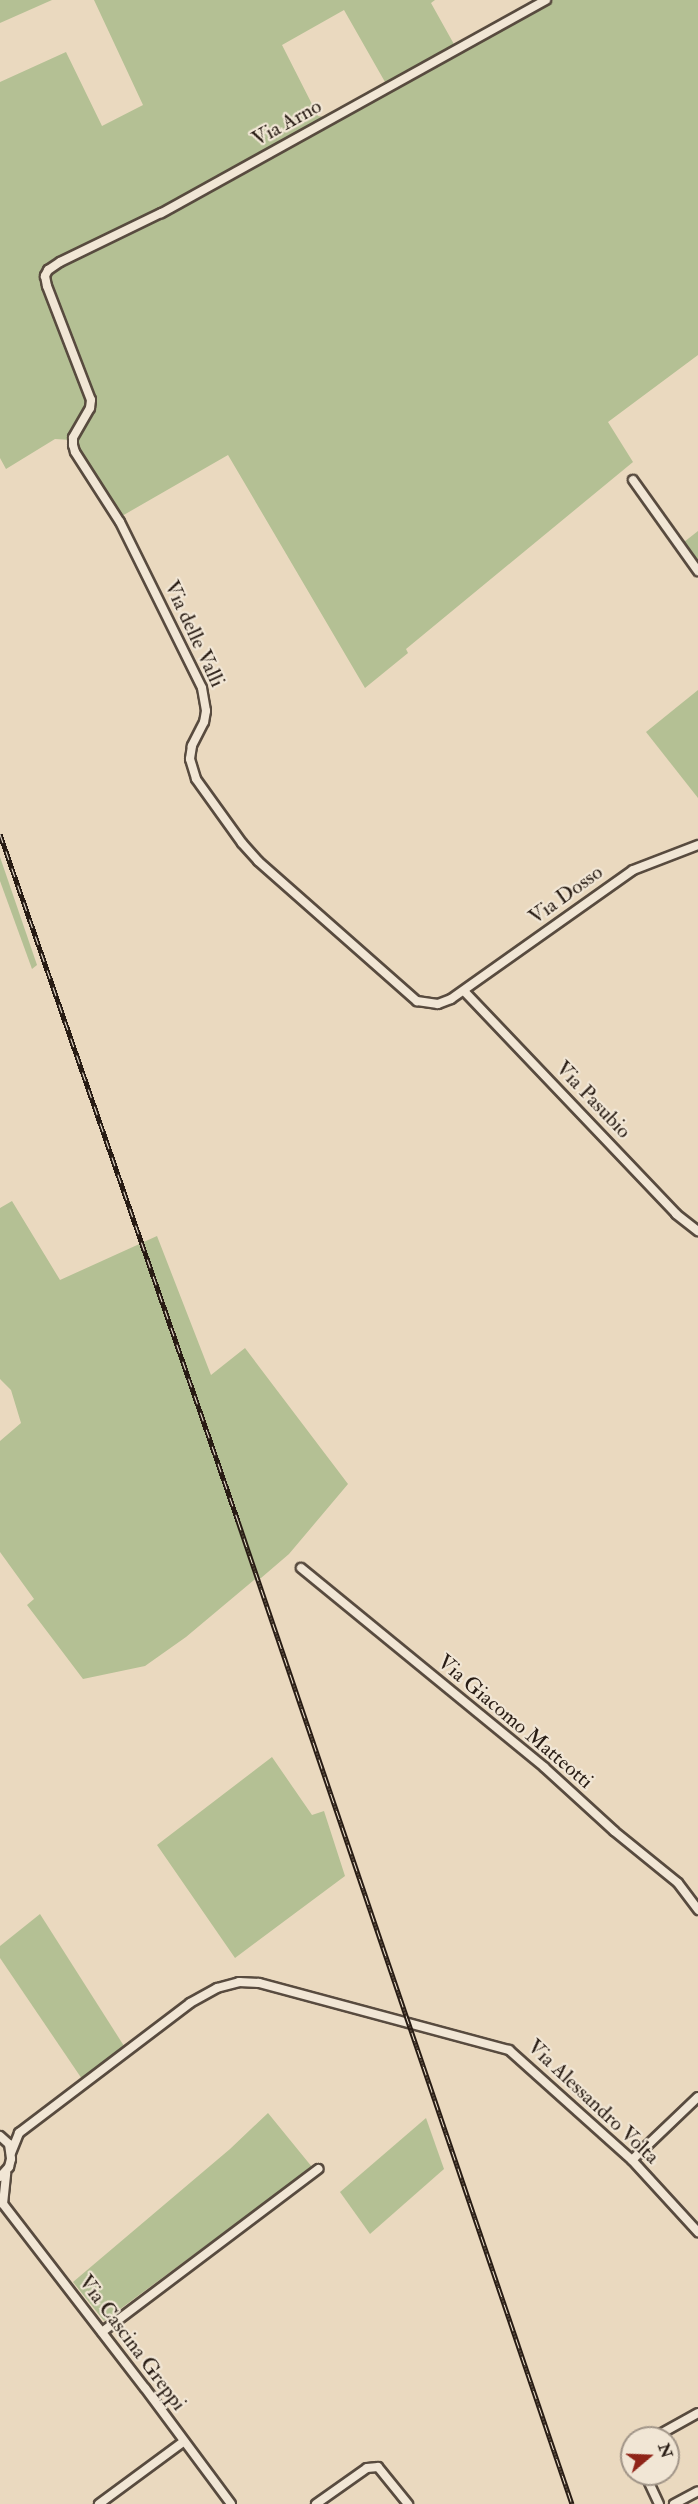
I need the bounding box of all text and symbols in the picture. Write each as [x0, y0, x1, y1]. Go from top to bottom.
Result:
street label: Via Arno [248, 94, 326, 152]
street label: Via delle Valli [158, 577, 230, 691]
street label: Via Dosso [524, 860, 608, 930]
street label: Via Pasubio [550, 1056, 636, 1144]
street label: Via Giacomo Matteotti [432, 1650, 598, 1794]
street label: Via Alessandro Volta [522, 2034, 664, 2170]
street label: Via Cascina Greppi [73, 2270, 191, 2416]
north arrow [620, 2426, 680, 2486]
text: N [653, 2441, 677, 2461]

